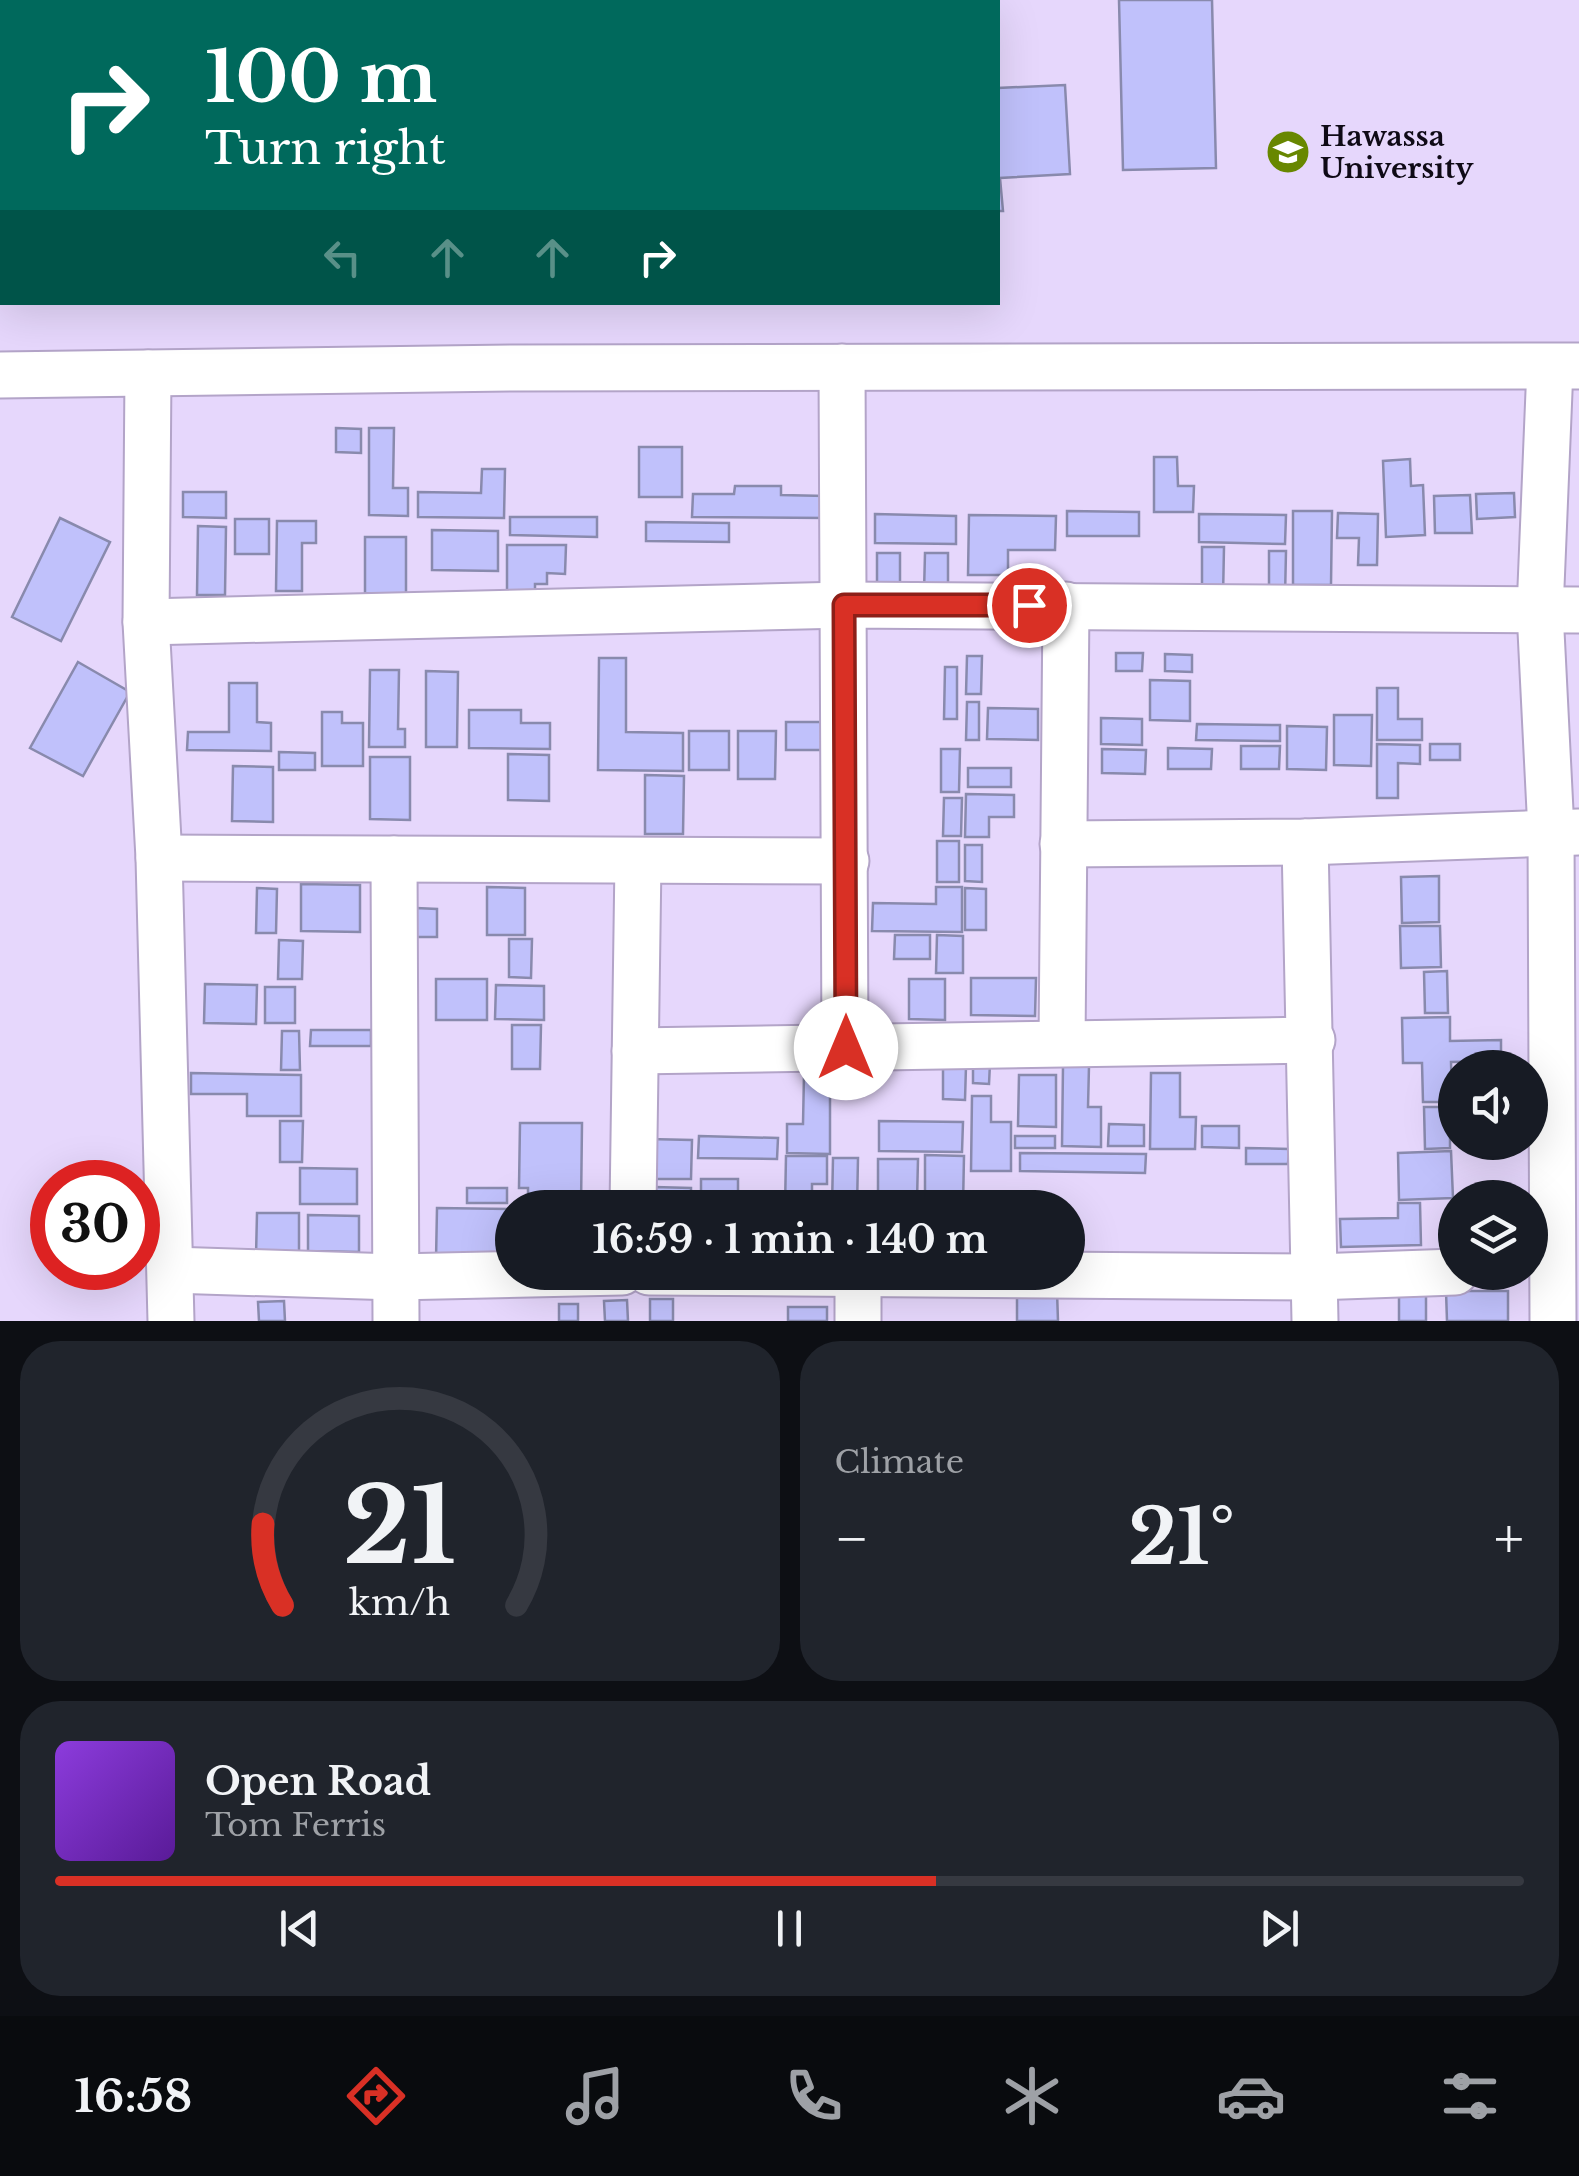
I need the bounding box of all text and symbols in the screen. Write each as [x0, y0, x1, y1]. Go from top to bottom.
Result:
text: 100 m [205, 34, 437, 121]
icon: right [40, 40, 170, 170]
place label: Hawassa University [1320, 119, 1474, 186]
text: Turn right [205, 120, 446, 176]
school or university icon: Hawassa University [1265, 129, 1311, 175]
icon: left [315, 230, 370, 285]
icon: ahead [420, 230, 475, 285]
icon: ahead [525, 230, 580, 285]
icon: right [630, 230, 685, 285]
pin [987, 563, 1072, 648]
icon: arrive [1002, 578, 1057, 633]
position arrow [794, 996, 898, 1100]
map controls [1438, 1050, 1548, 1290]
button: sound [1438, 1050, 1548, 1160]
speed limit sign: 30 [30, 1160, 160, 1290]
button: layers [1438, 1180, 1548, 1290]
text: 16:59 · 1 min · 140 m [592, 1216, 988, 1263]
text: Climate [835, 1442, 964, 1482]
text: 21 [343, 1462, 456, 1591]
text: 21° [1128, 1491, 1235, 1584]
text: − [835, 1505, 869, 1573]
text: + [1494, 1505, 1524, 1573]
text: km/h [349, 1580, 450, 1625]
text: Open Road [205, 1758, 431, 1805]
text: Tom Ferris [205, 1805, 386, 1845]
icon: previous [272, 1901, 327, 1956]
icon: pause [762, 1901, 817, 1956]
icon: next [1252, 1901, 1307, 1956]
icon: directions [341, 2061, 411, 2131]
icon: music [560, 2061, 630, 2131]
icon: phone [779, 2061, 849, 2131]
icon: climate [997, 2061, 1067, 2131]
icon: car [1216, 2061, 1286, 2131]
icon: filters [1435, 2061, 1505, 2131]
text: 16:58 [74, 2068, 192, 2124]

